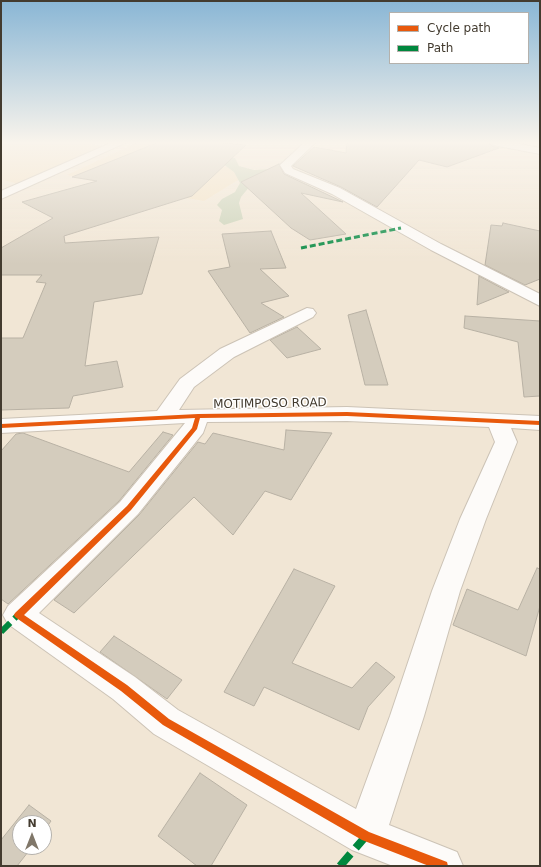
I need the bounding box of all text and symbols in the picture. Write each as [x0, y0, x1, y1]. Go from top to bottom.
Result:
legend [389, 12, 529, 64]
text: Cycle path [427, 21, 491, 35]
text: Path [427, 41, 453, 55]
street label: MOTIMPOSO ROAD [213, 396, 327, 412]
north arrow [12, 815, 52, 855]
text: N [27, 817, 37, 830]

